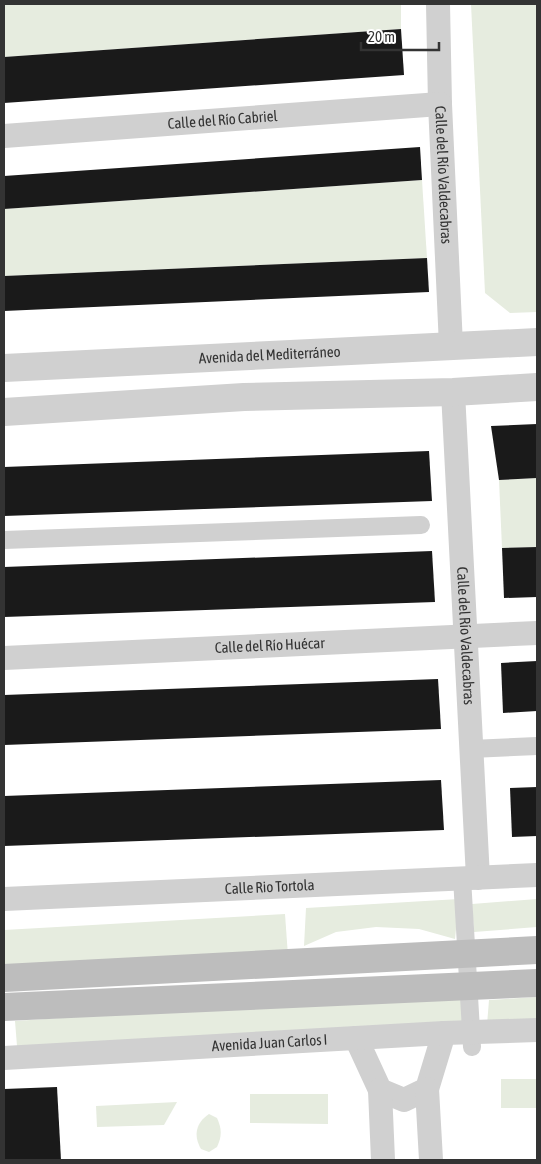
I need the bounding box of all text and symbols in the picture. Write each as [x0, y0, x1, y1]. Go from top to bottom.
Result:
scale bar [361, 20, 438, 52]
text: 20 m [368, 28, 395, 45]
street label: Calle del Río Valdecabras [432, 105, 455, 244]
street label: Calle del Río Cabriel [167, 107, 278, 132]
street label: Avenida del Mediterráneo [198, 343, 341, 366]
street label: Calle del Río Valdecabras [454, 566, 478, 705]
street label: Calle del Río Huécar [214, 634, 326, 656]
street label: Calle Rio Tortola [224, 876, 315, 897]
street label: Avenida Juan Carlos I [211, 1031, 328, 1054]

